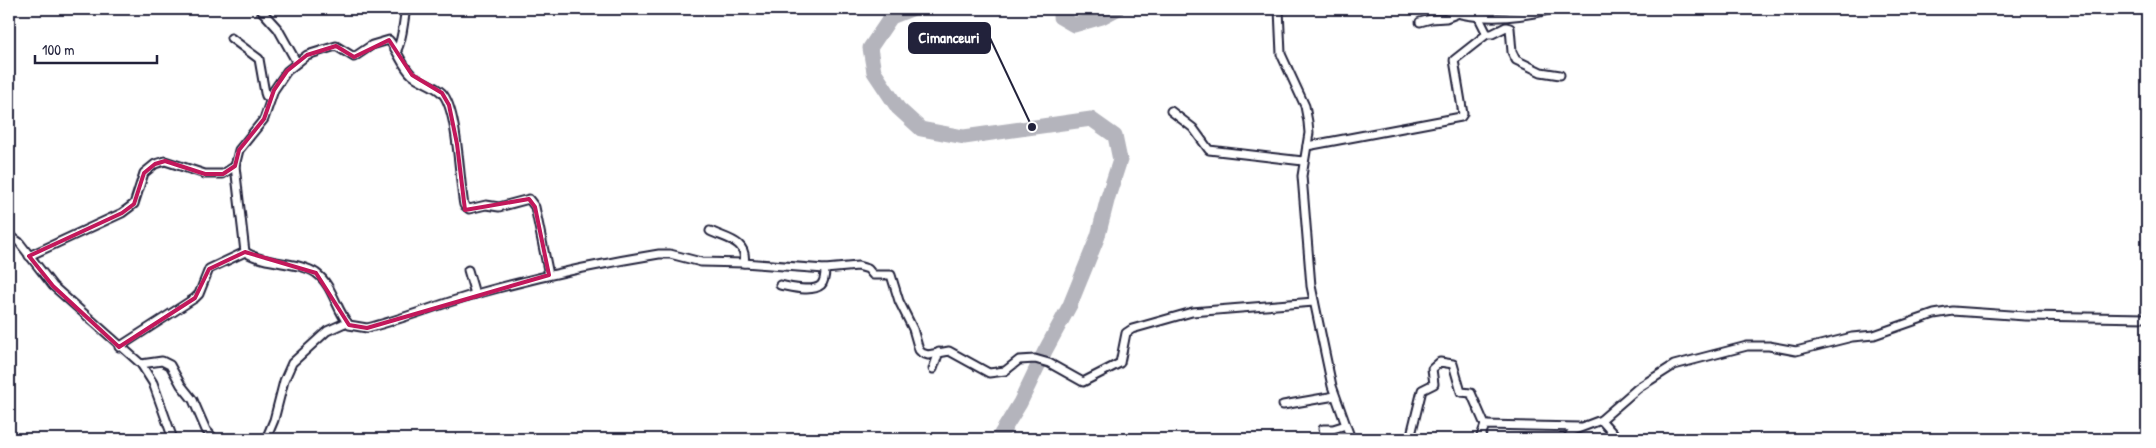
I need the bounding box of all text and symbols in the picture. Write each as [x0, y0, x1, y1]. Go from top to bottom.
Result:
callout: Cimanceuri [909, 23, 990, 53]
text: Cimanceuri [918, 27, 980, 48]
scale bar [35, 32, 158, 64]
text: 100 m [42, 39, 75, 60]

